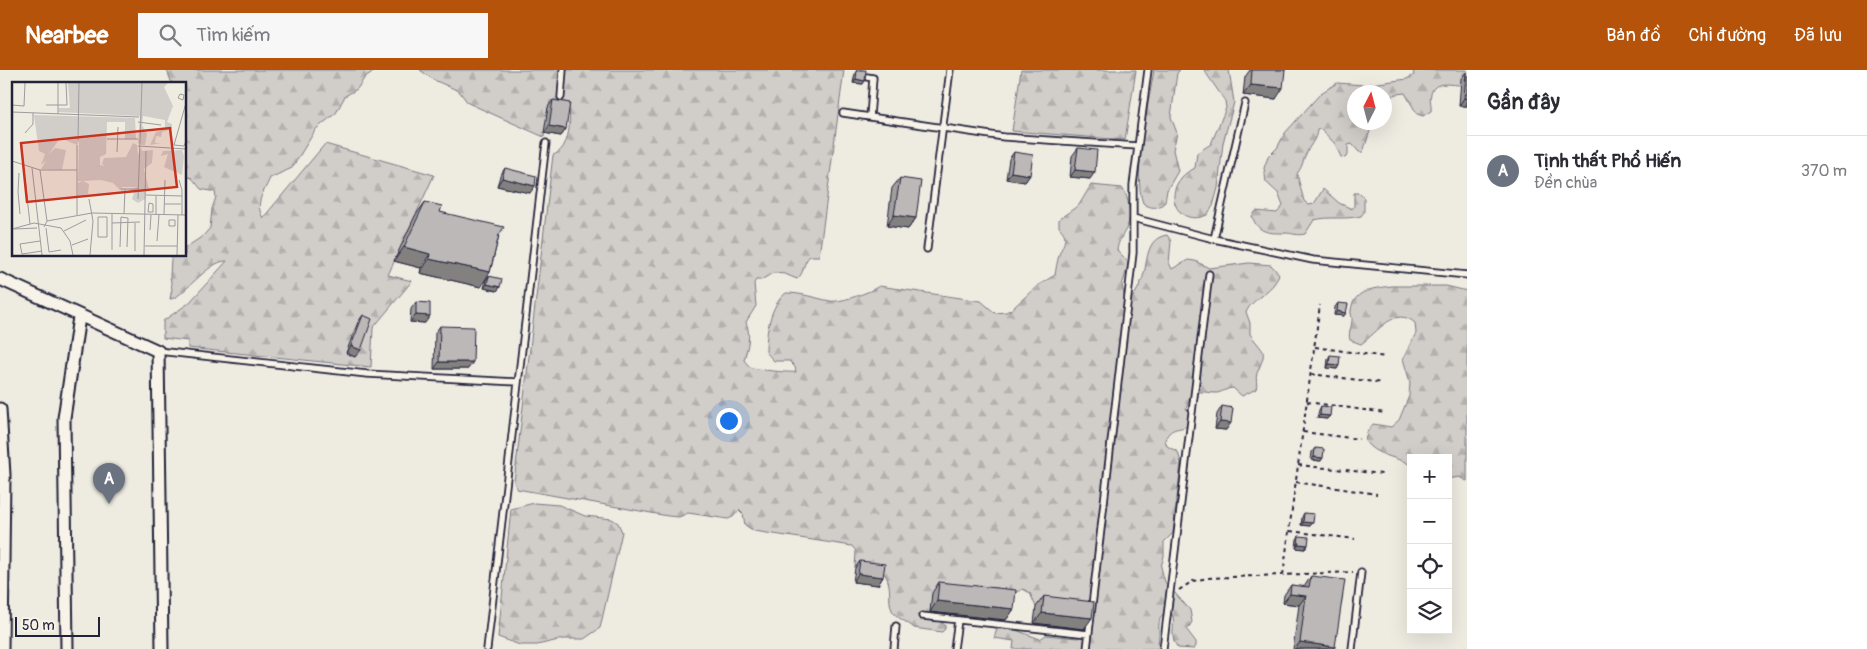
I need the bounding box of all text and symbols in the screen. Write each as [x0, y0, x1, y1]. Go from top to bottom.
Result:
search box [138, 13, 488, 58]
text: Nearbee [25, 21, 108, 50]
icon: search [156, 21, 184, 49]
text: Tìm kiếm [196, 23, 270, 47]
text: Bản đồ [1606, 24, 1661, 47]
text: Chỉ đường [1689, 24, 1766, 47]
text: Đã lưu [1794, 24, 1842, 47]
inset map [12, 82, 186, 256]
north arrow [1347, 85, 1392, 130]
text: Gần đây [1487, 89, 1560, 116]
text: Tịnh thất Phổ Hiến [1534, 149, 1681, 173]
text: A [1498, 161, 1508, 181]
text: 370 m [1801, 161, 1847, 181]
text: Đền chùa [1534, 173, 1597, 193]
your location [716, 408, 742, 434]
map controls [1407, 454, 1452, 634]
button: + [1407, 454, 1452, 499]
pin: A [93, 463, 125, 504]
button: − [1407, 499, 1452, 544]
button: locate [1407, 544, 1452, 589]
button: layers [1407, 589, 1452, 634]
scale bar [15, 614, 100, 637]
text: 50 m [22, 617, 55, 634]

